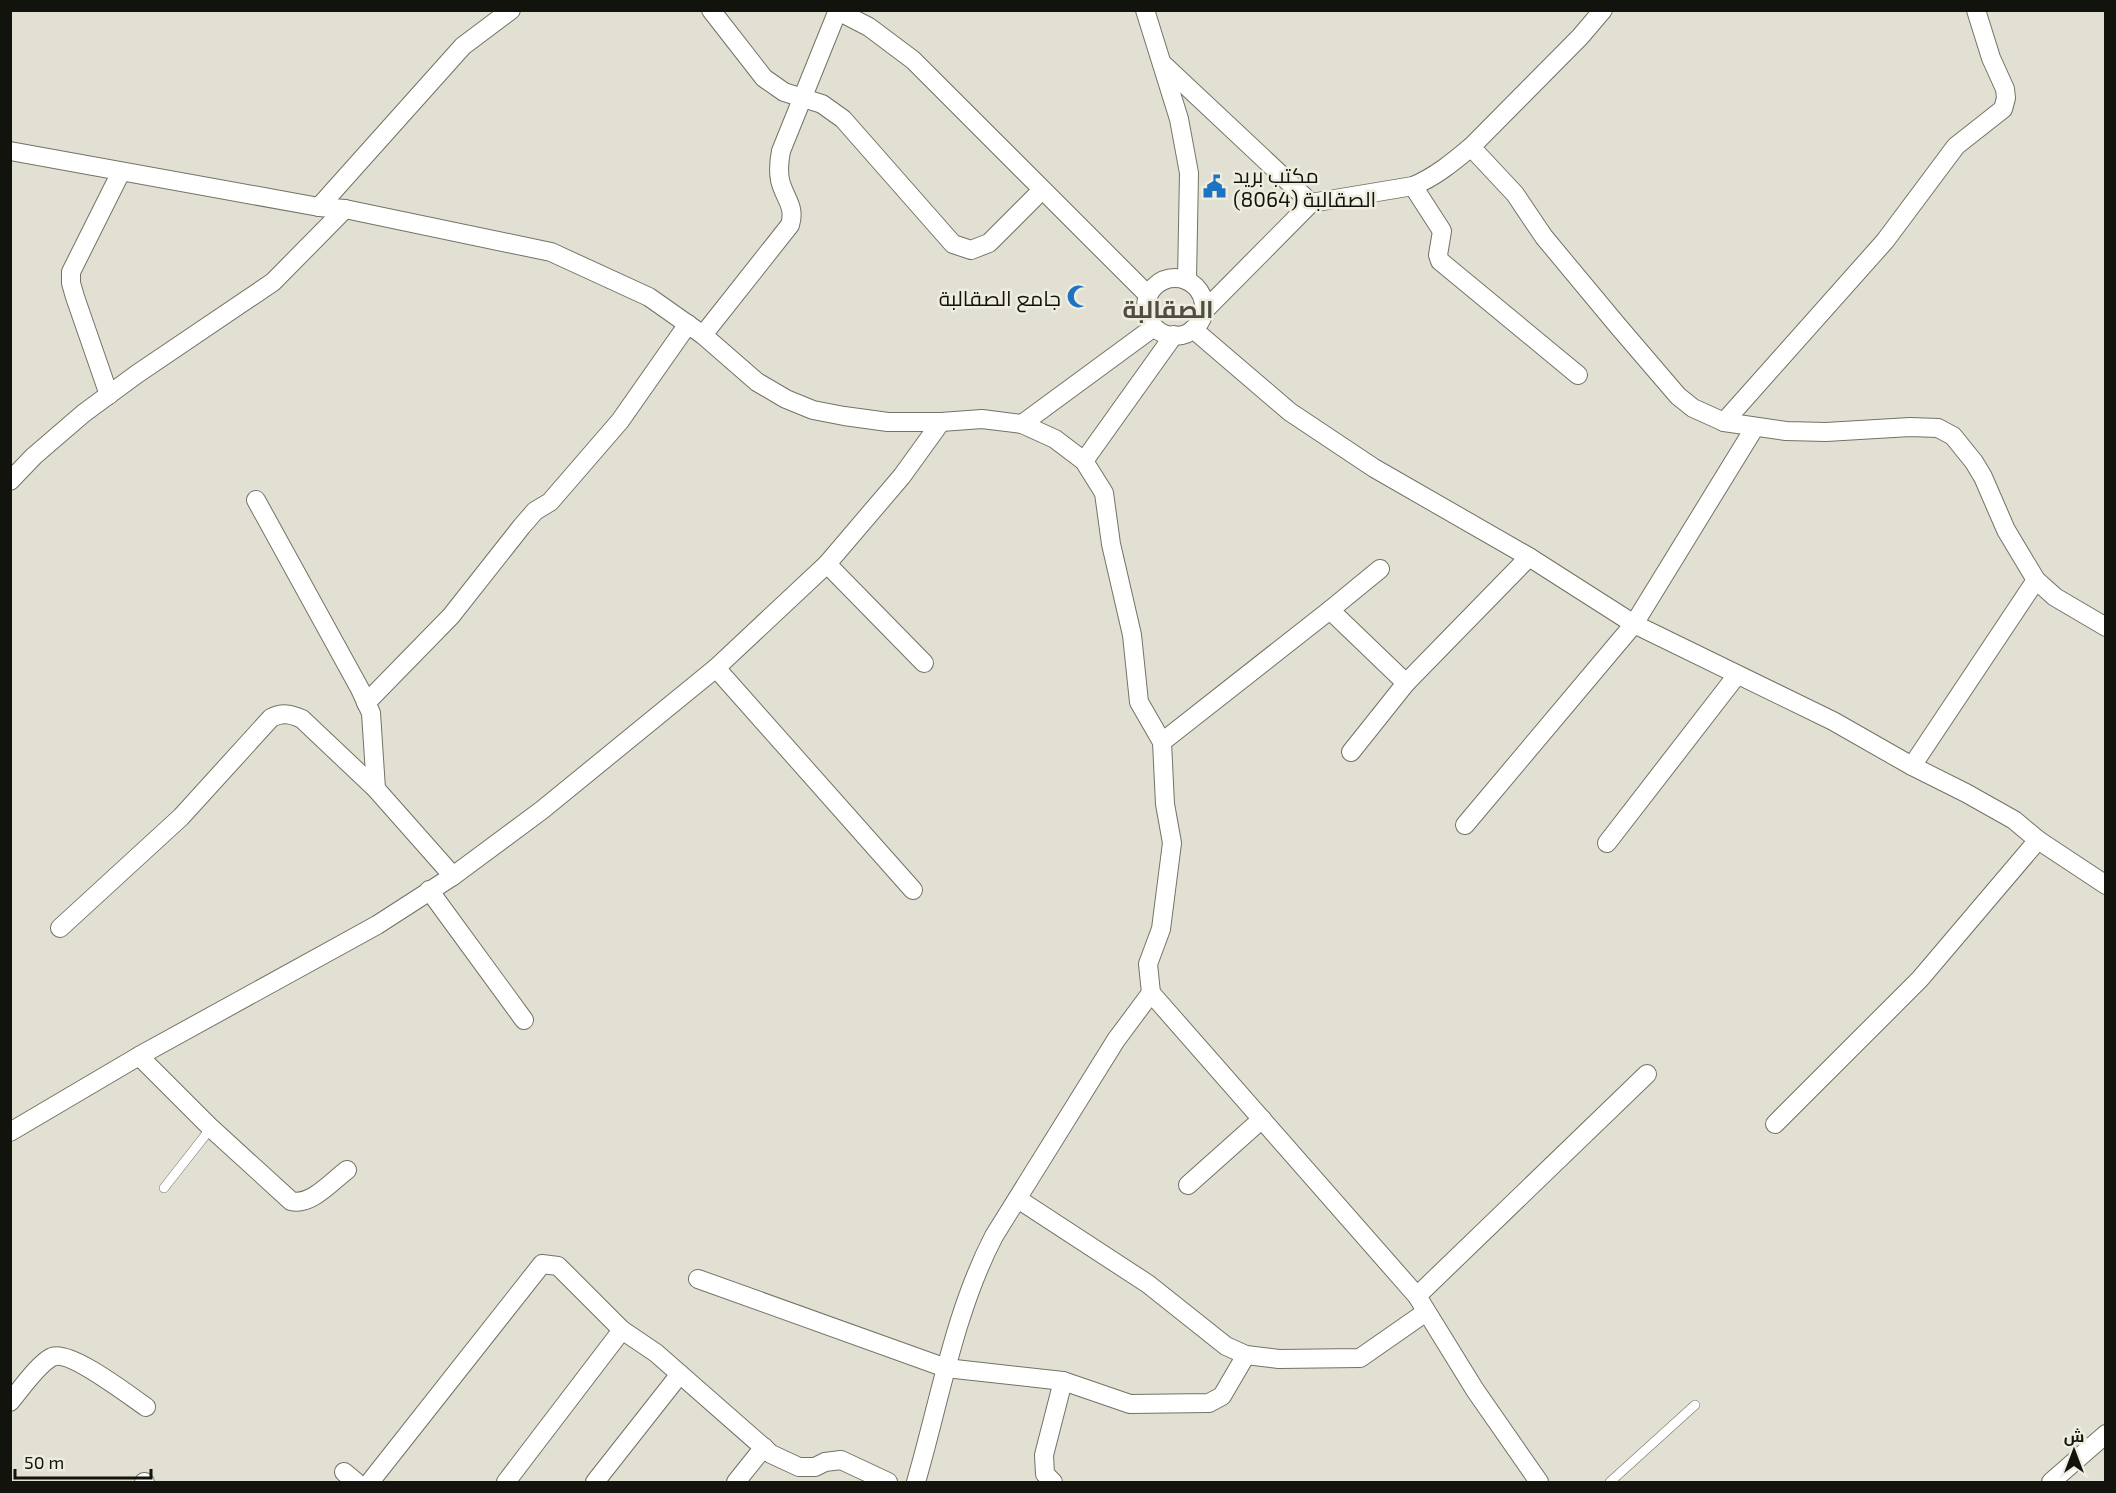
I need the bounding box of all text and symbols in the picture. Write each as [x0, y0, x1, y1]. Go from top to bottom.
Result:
place label: مكتب بريد الصقالبة (8064) [1233, 162, 1376, 211]
public building icon: مكتب بريد الصقالبة (8064) [1202, 173, 1228, 199]
mosque icon: جامع الصقالبة [1066, 284, 1092, 310]
place label: جامع الصقالبة [939, 285, 1061, 313]
district label: الصقالبة [1122, 294, 1214, 323]
north arrow [2044, 1421, 2104, 1481]
text: ش [2064, 1426, 2084, 1446]
scale bar [15, 1442, 152, 1480]
text: 50 m [24, 1451, 64, 1473]

